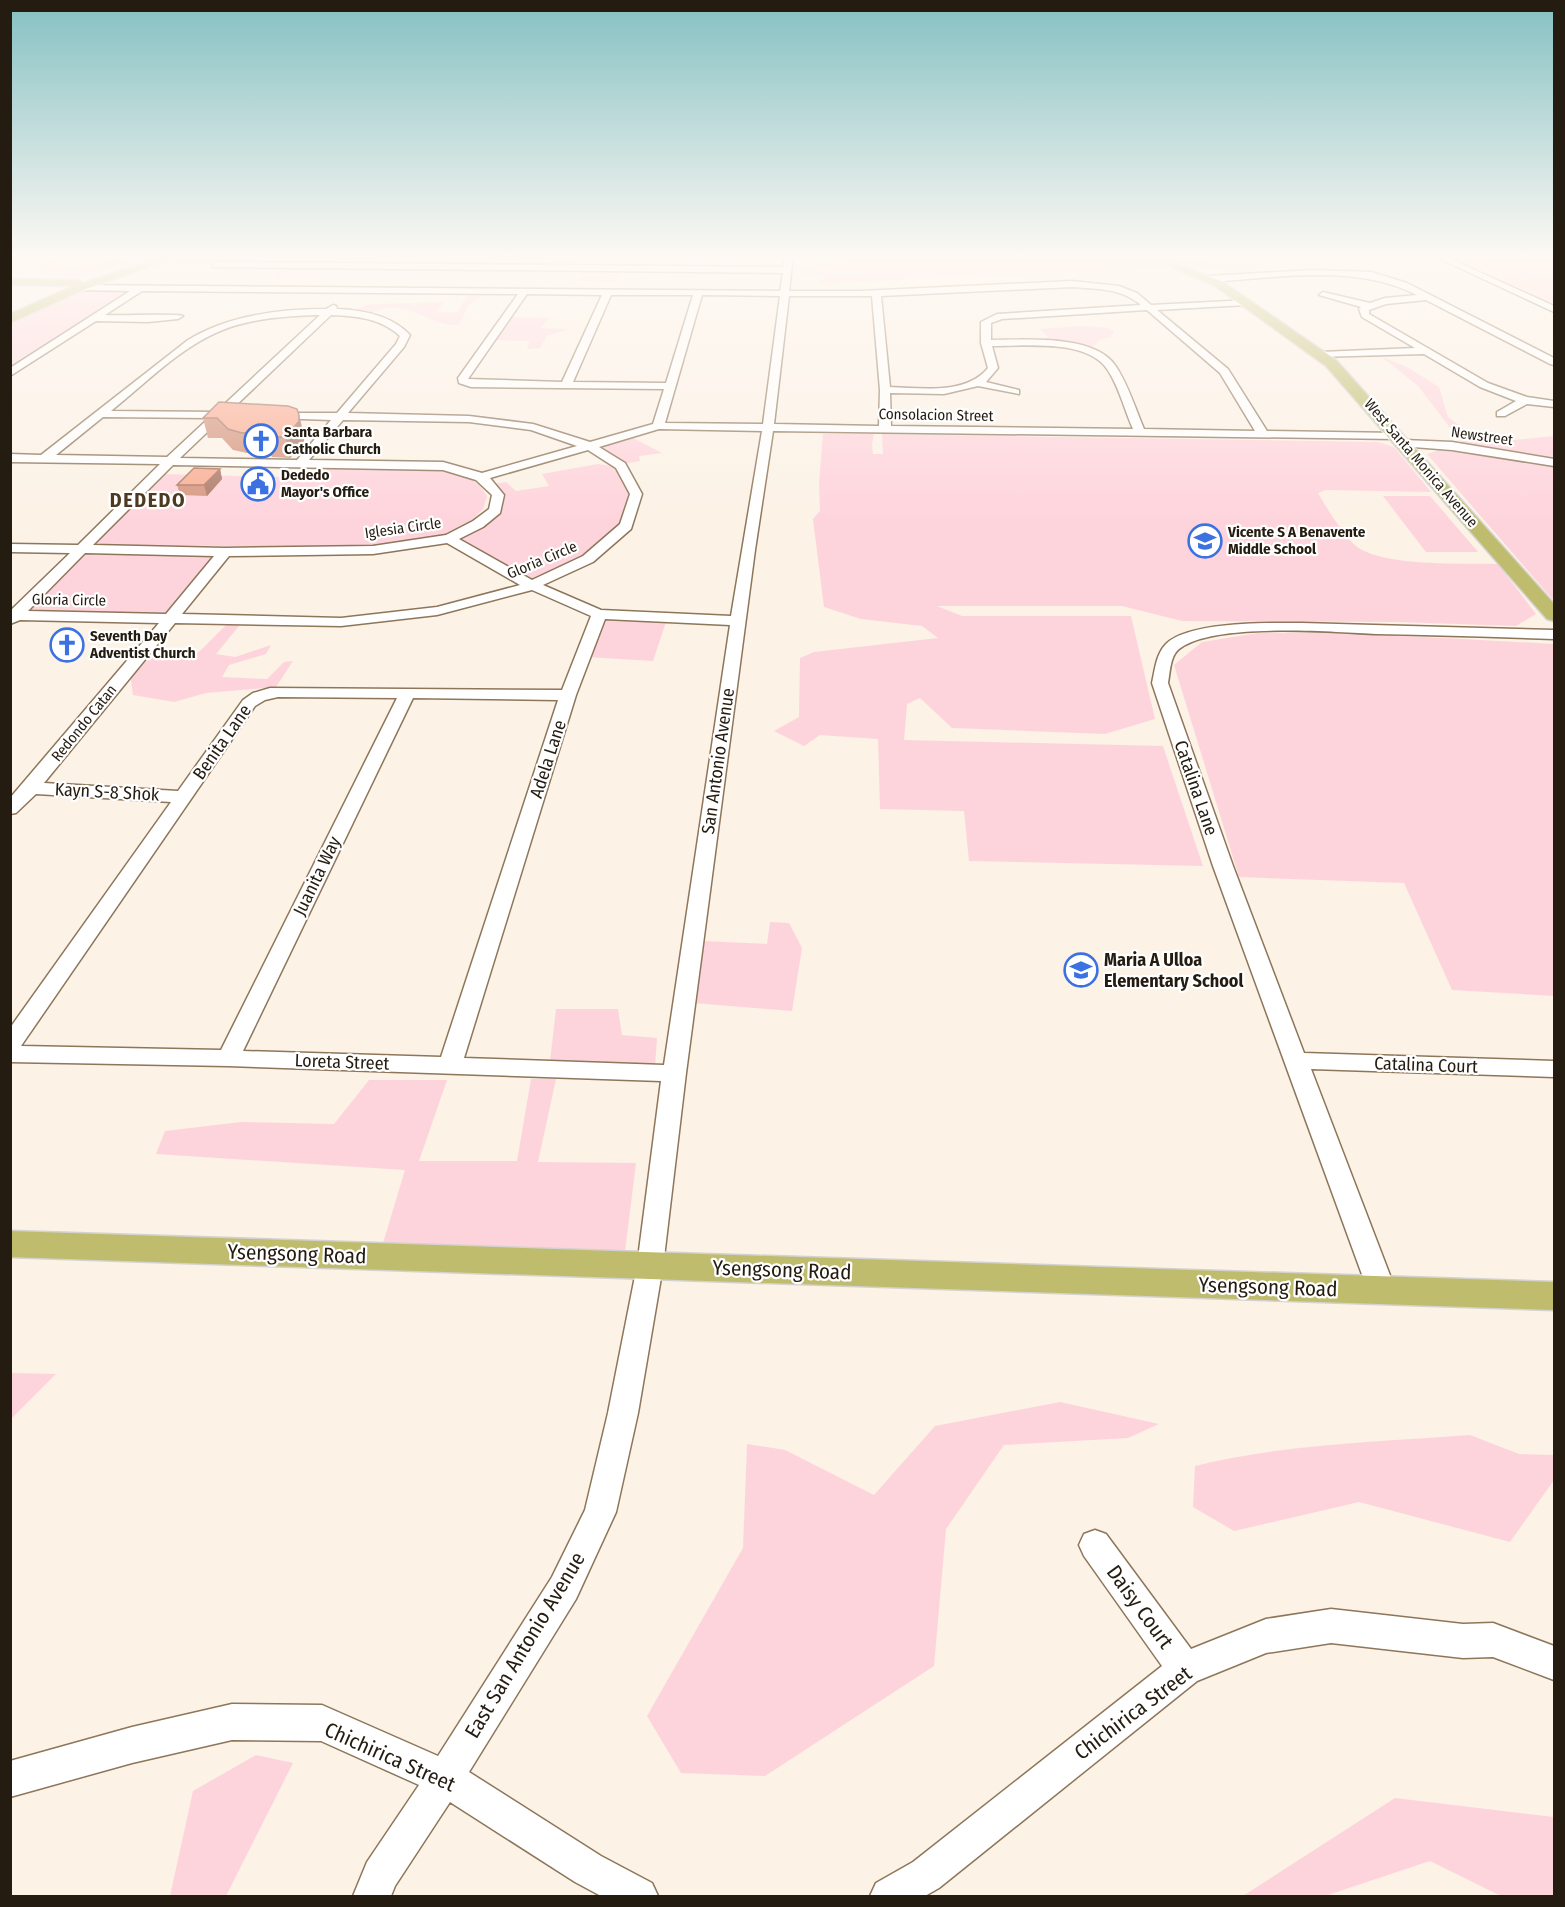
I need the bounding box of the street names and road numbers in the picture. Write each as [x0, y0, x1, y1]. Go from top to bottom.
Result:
street label: West Santa Monica Avenue [1360, 395, 1482, 531]
street label: Consolacion Street [878, 405, 994, 425]
street label: Newstreet [1450, 423, 1514, 449]
street label: Iglesia Circle [363, 514, 443, 542]
street label: Gloria Circle [504, 537, 580, 583]
street label: Gloria Circle [32, 590, 106, 610]
street label: Redondo Catan [48, 681, 120, 765]
street label: San Antonio Avenue [697, 686, 739, 835]
street label: Benita Lane [188, 700, 256, 784]
street label: Adela Lane [525, 717, 571, 801]
street label: Catalina Lane [1169, 738, 1223, 839]
street label: Kayn S-8 Shok [54, 778, 160, 806]
street label: Juanita Way [288, 833, 346, 919]
street label: Loreta Street [294, 1049, 390, 1075]
street label: Catalina Court [1374, 1052, 1478, 1078]
street label: Ysengsong Road [227, 1239, 367, 1269]
street label: Ysengsong Road [712, 1255, 852, 1285]
street label: Ysengsong Road [1198, 1272, 1338, 1302]
street label: East San Antonio Avenue [459, 1547, 591, 1743]
street label: Daisy Court [1101, 1560, 1179, 1654]
street label: Chichirica Street [1069, 1660, 1197, 1766]
street label: Chichirica Street [321, 1717, 460, 1797]

